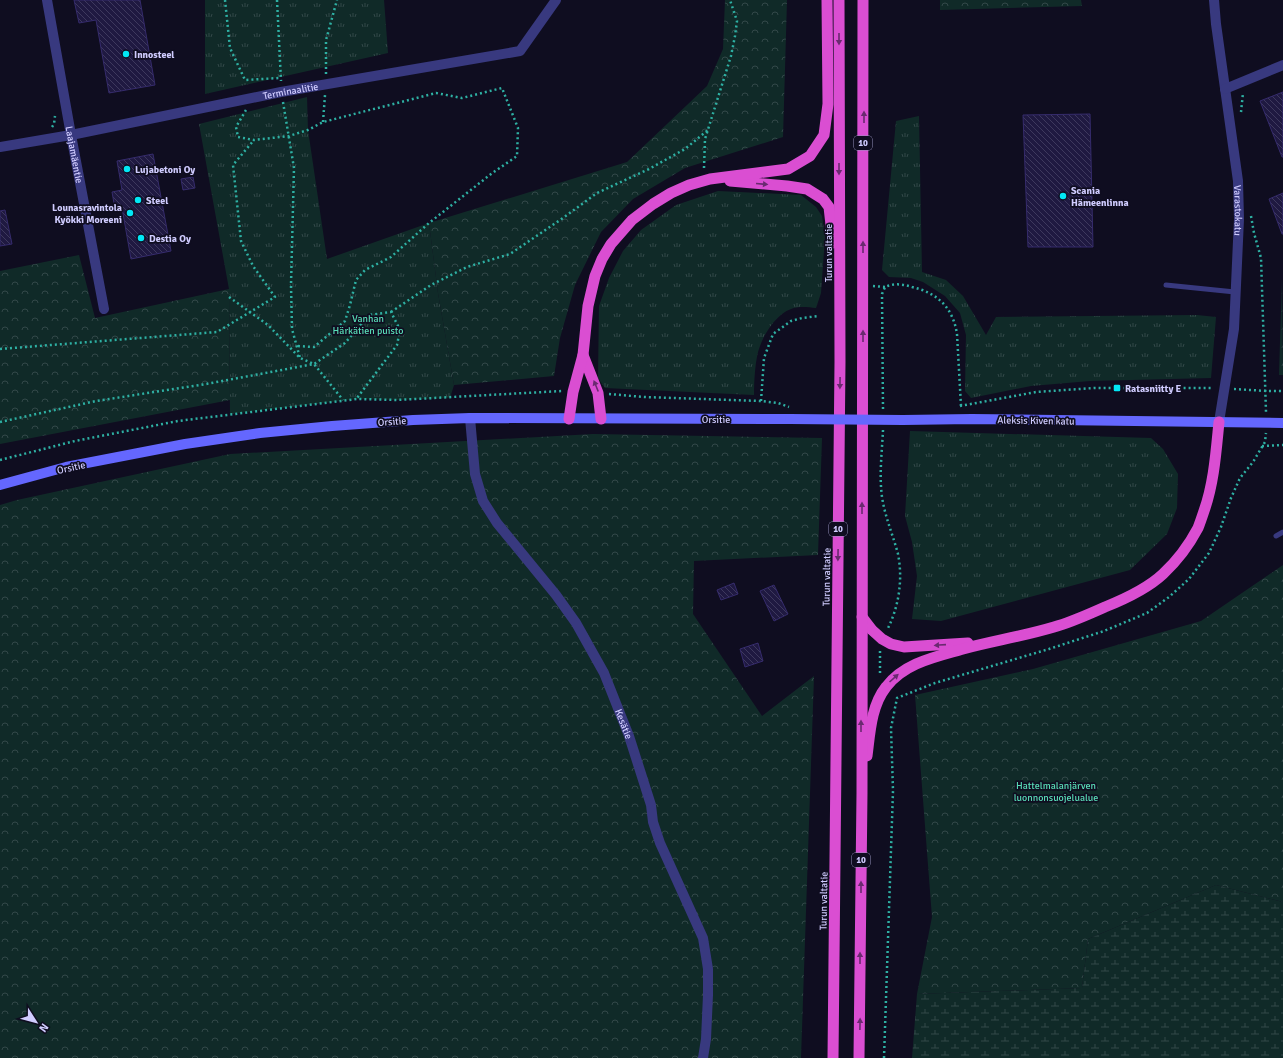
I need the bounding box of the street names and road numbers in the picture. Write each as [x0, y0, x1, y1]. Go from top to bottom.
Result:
street label: Terminaalitie [262, 81, 319, 103]
street label: Laajamäentie [63, 125, 85, 184]
road number: 10 [854, 136, 872, 150]
street label: Varastokatu [1231, 185, 1244, 236]
street label: Turun valtatie [823, 224, 835, 282]
street label: Orsitie [702, 414, 730, 426]
street label: Aleksis Kiven katu [997, 414, 1075, 428]
street label: Orsitie [377, 415, 407, 429]
street label: Orsitie [56, 459, 86, 477]
road number: 10 [829, 522, 847, 536]
street label: Turun valtatie [820, 548, 834, 606]
street label: Kesätie [612, 707, 635, 741]
road number: 10 [852, 853, 870, 867]
street label: Turun valtatie [817, 872, 831, 930]

